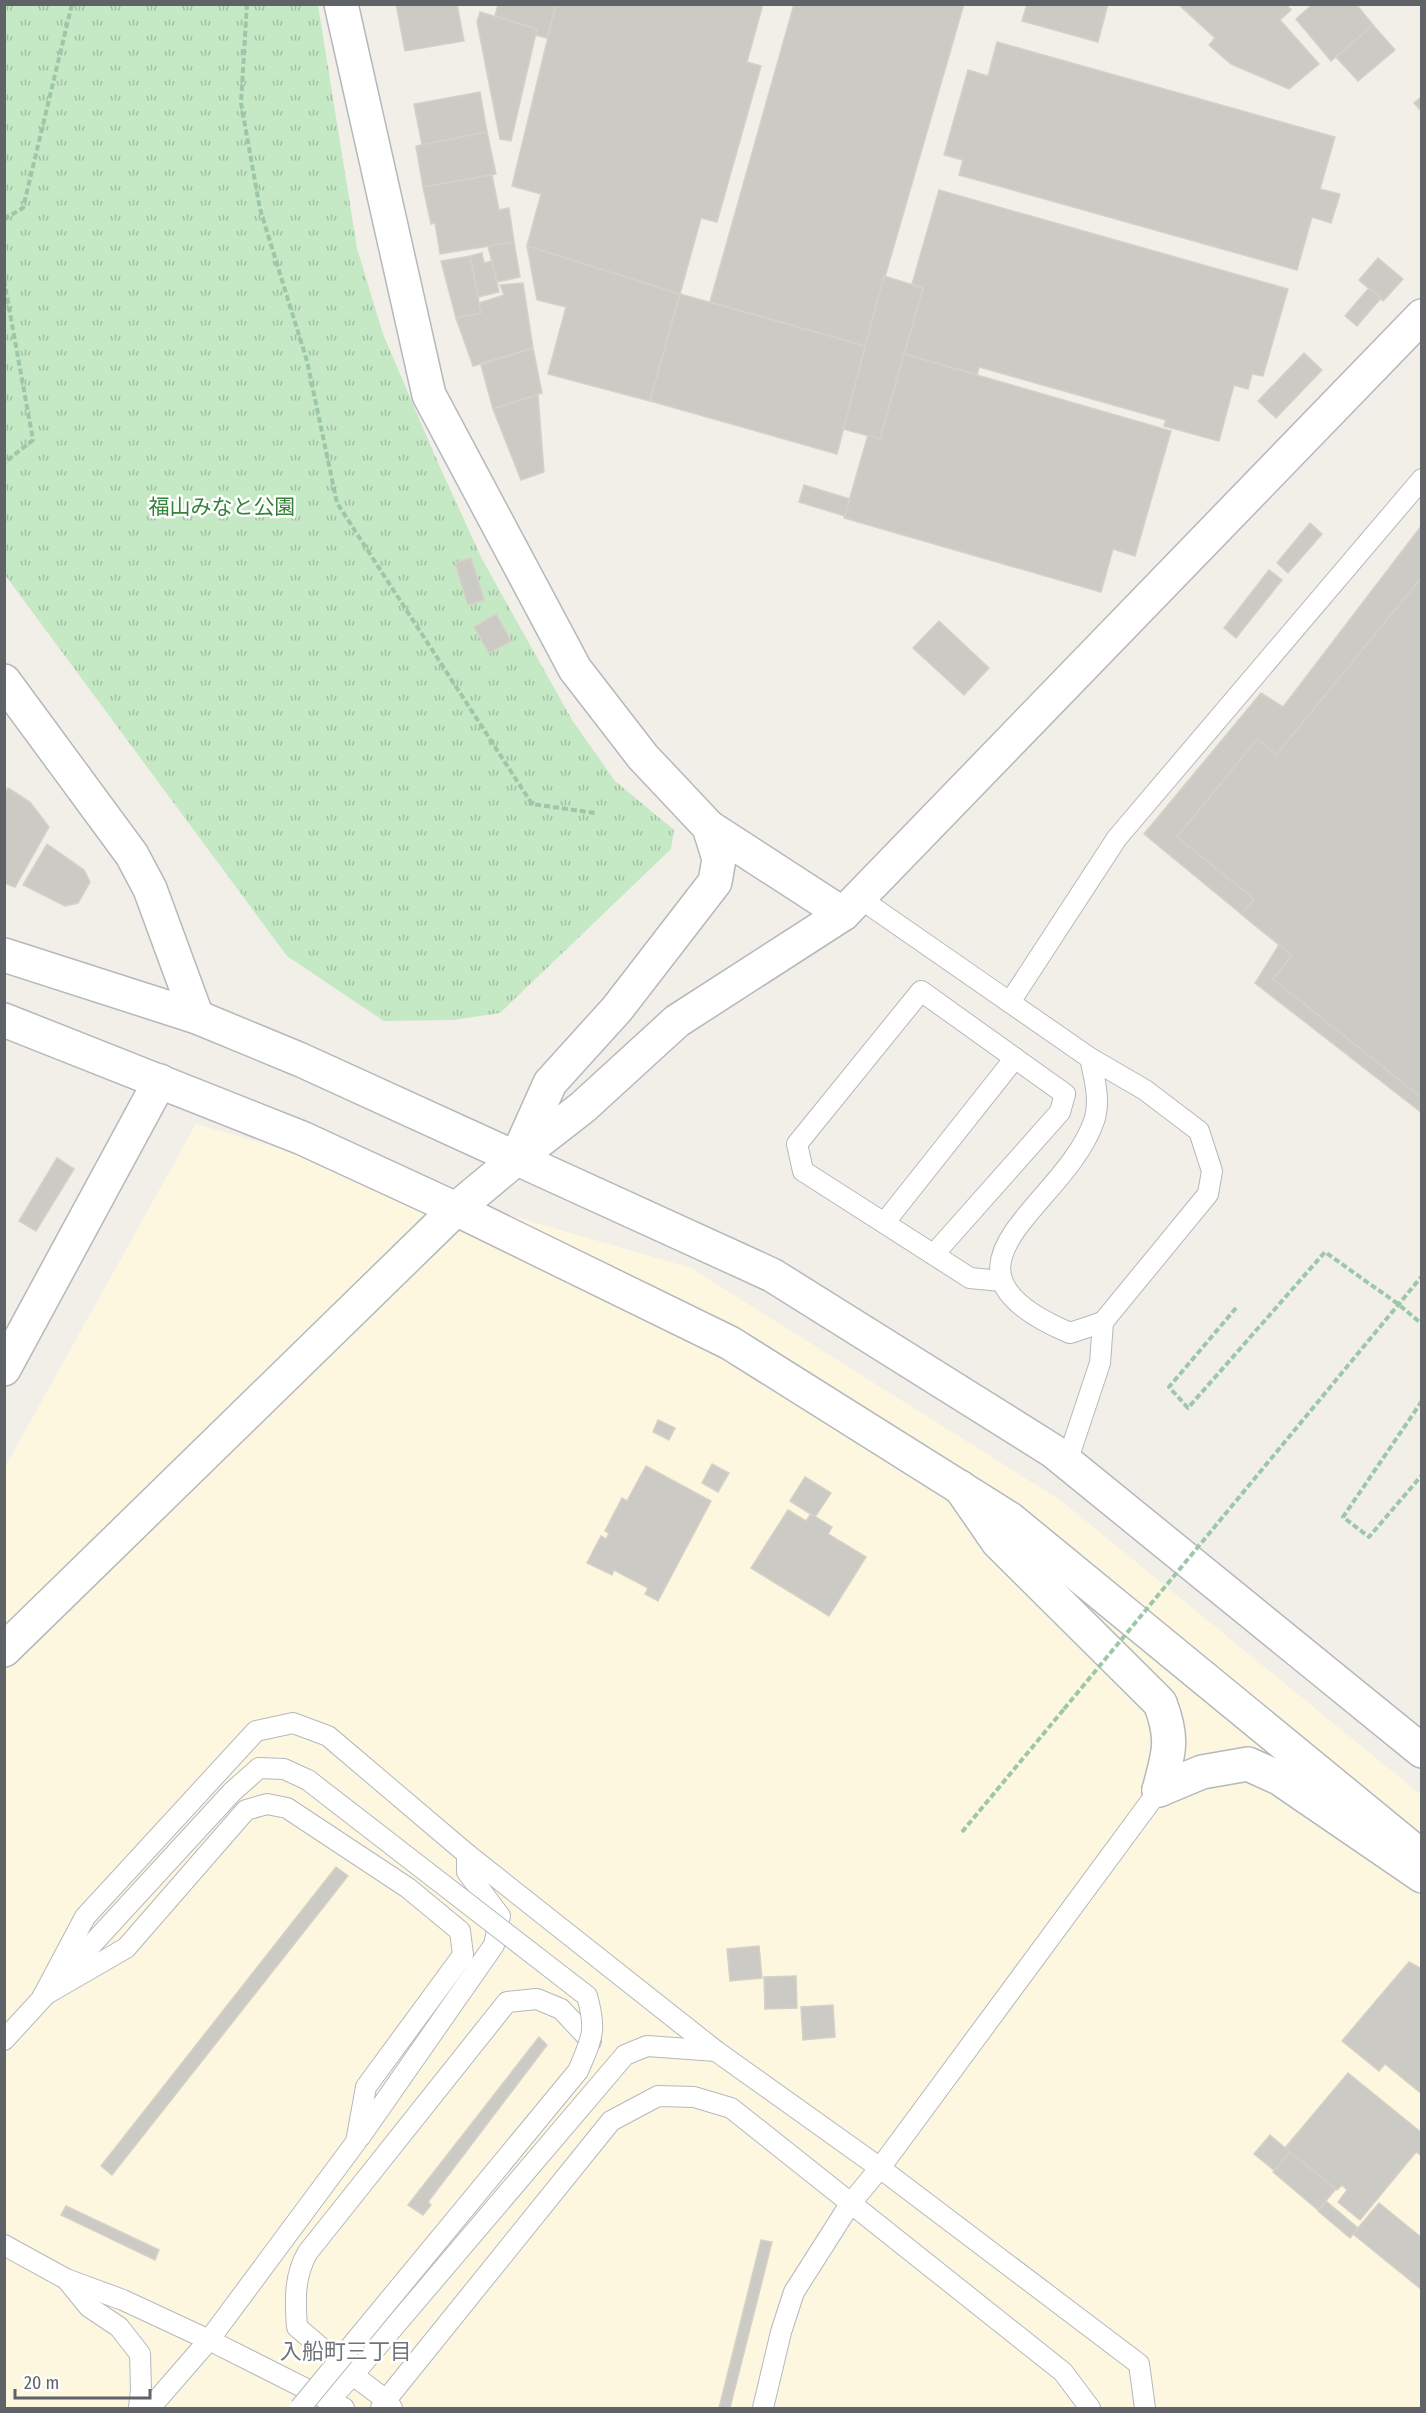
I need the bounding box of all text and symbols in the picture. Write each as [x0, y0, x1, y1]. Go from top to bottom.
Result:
park label: 福山みなと公園 [149, 494, 296, 520]
district label: 入船町三丁目 [280, 2338, 412, 2365]
scale bar [15, 2362, 150, 2400]
text: 20 m [24, 2372, 59, 2394]

